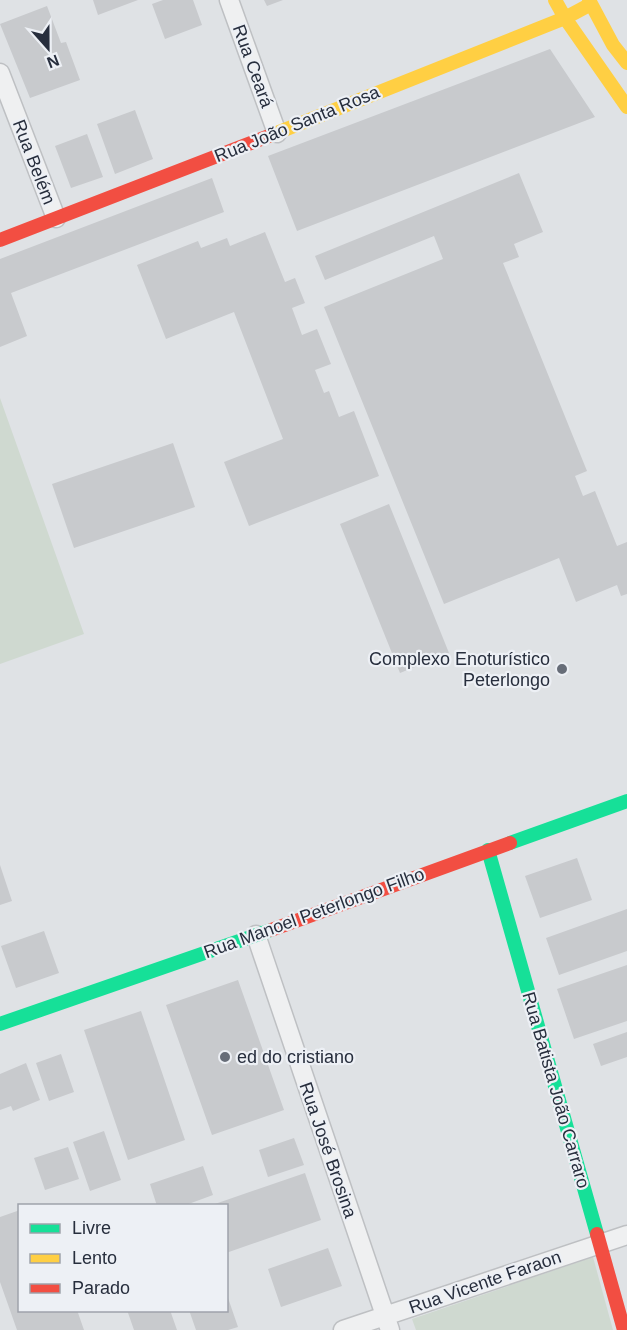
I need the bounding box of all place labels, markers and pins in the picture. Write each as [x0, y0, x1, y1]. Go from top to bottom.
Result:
place label: Complexo Enoturístico Peterlongo [369, 649, 550, 690]
marker: Complexo Enoturístico Peterlongo [555, 662, 569, 676]
place label: ed do cristiano [237, 1047, 354, 1067]
marker: ed do cristiano [218, 1050, 232, 1064]

